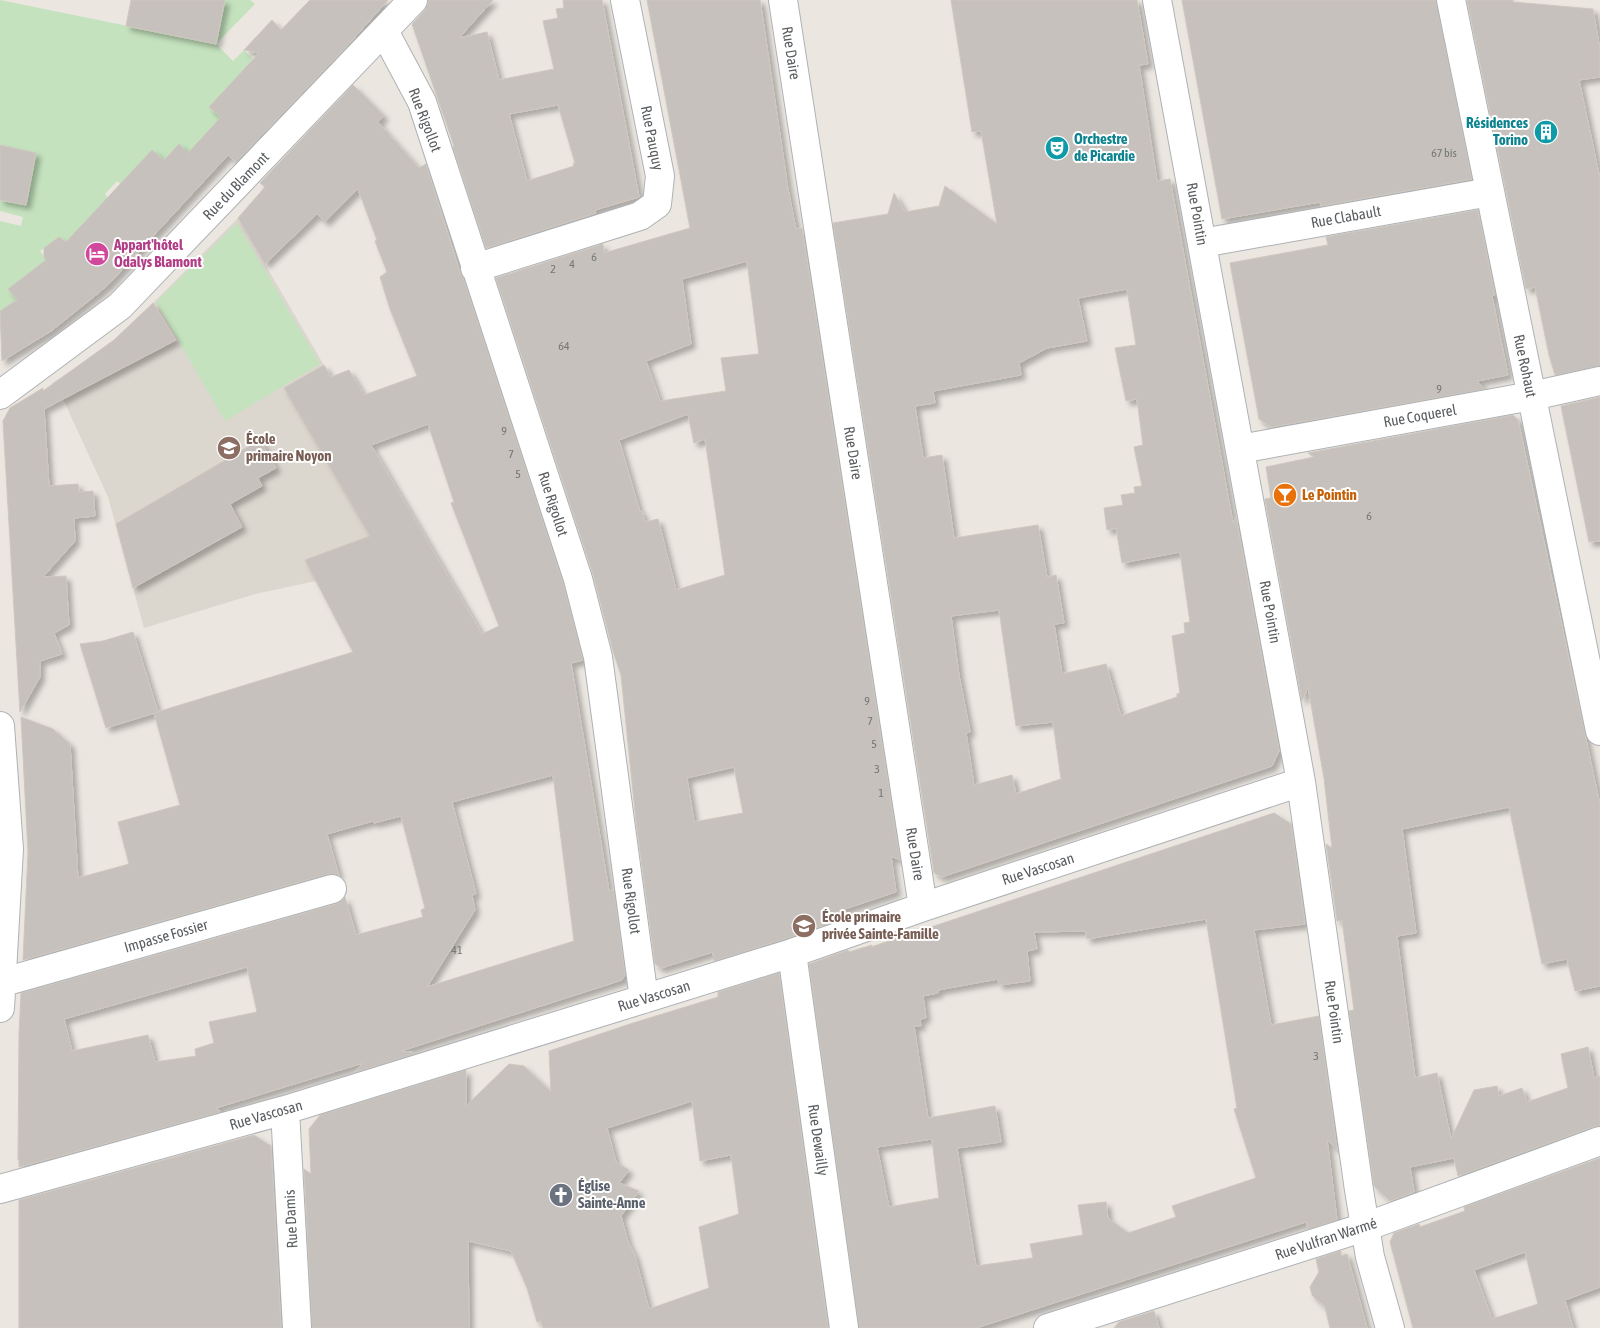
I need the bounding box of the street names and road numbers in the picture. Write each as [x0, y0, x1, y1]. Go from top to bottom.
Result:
street label: Rue Daire [779, 25, 804, 81]
street label: Rue Rigollot [406, 86, 445, 154]
street label: Rue Pauquy [638, 104, 667, 172]
street label: Rue du Blamont [199, 148, 272, 223]
street label: Rue Pointin [1184, 181, 1211, 247]
street label: Rue Clabault [1310, 202, 1382, 231]
street label: Rue Rohaut [1511, 333, 1540, 399]
street label: Rue Coquerel [1382, 401, 1458, 430]
street label: Rue Daire [841, 425, 866, 481]
street label: Rue Rigollot [535, 469, 572, 538]
street label: Rue Pointin [1257, 579, 1284, 645]
street label: Rue Daire [903, 826, 928, 882]
street label: Rue Vascosan [1000, 849, 1076, 888]
street label: Rue Rigollot [618, 867, 645, 935]
street label: Impasse Fossier [122, 915, 210, 956]
street label: Rue Vascosan [616, 976, 692, 1015]
street label: Rue Pointin [1322, 979, 1347, 1045]
street label: Rue Vascosan [228, 1096, 304, 1133]
street label: Rue Dewailly [805, 1103, 832, 1177]
street label: Rue Damis [280, 1189, 301, 1249]
street label: Rue Vulfran Warmé [1273, 1214, 1379, 1263]

